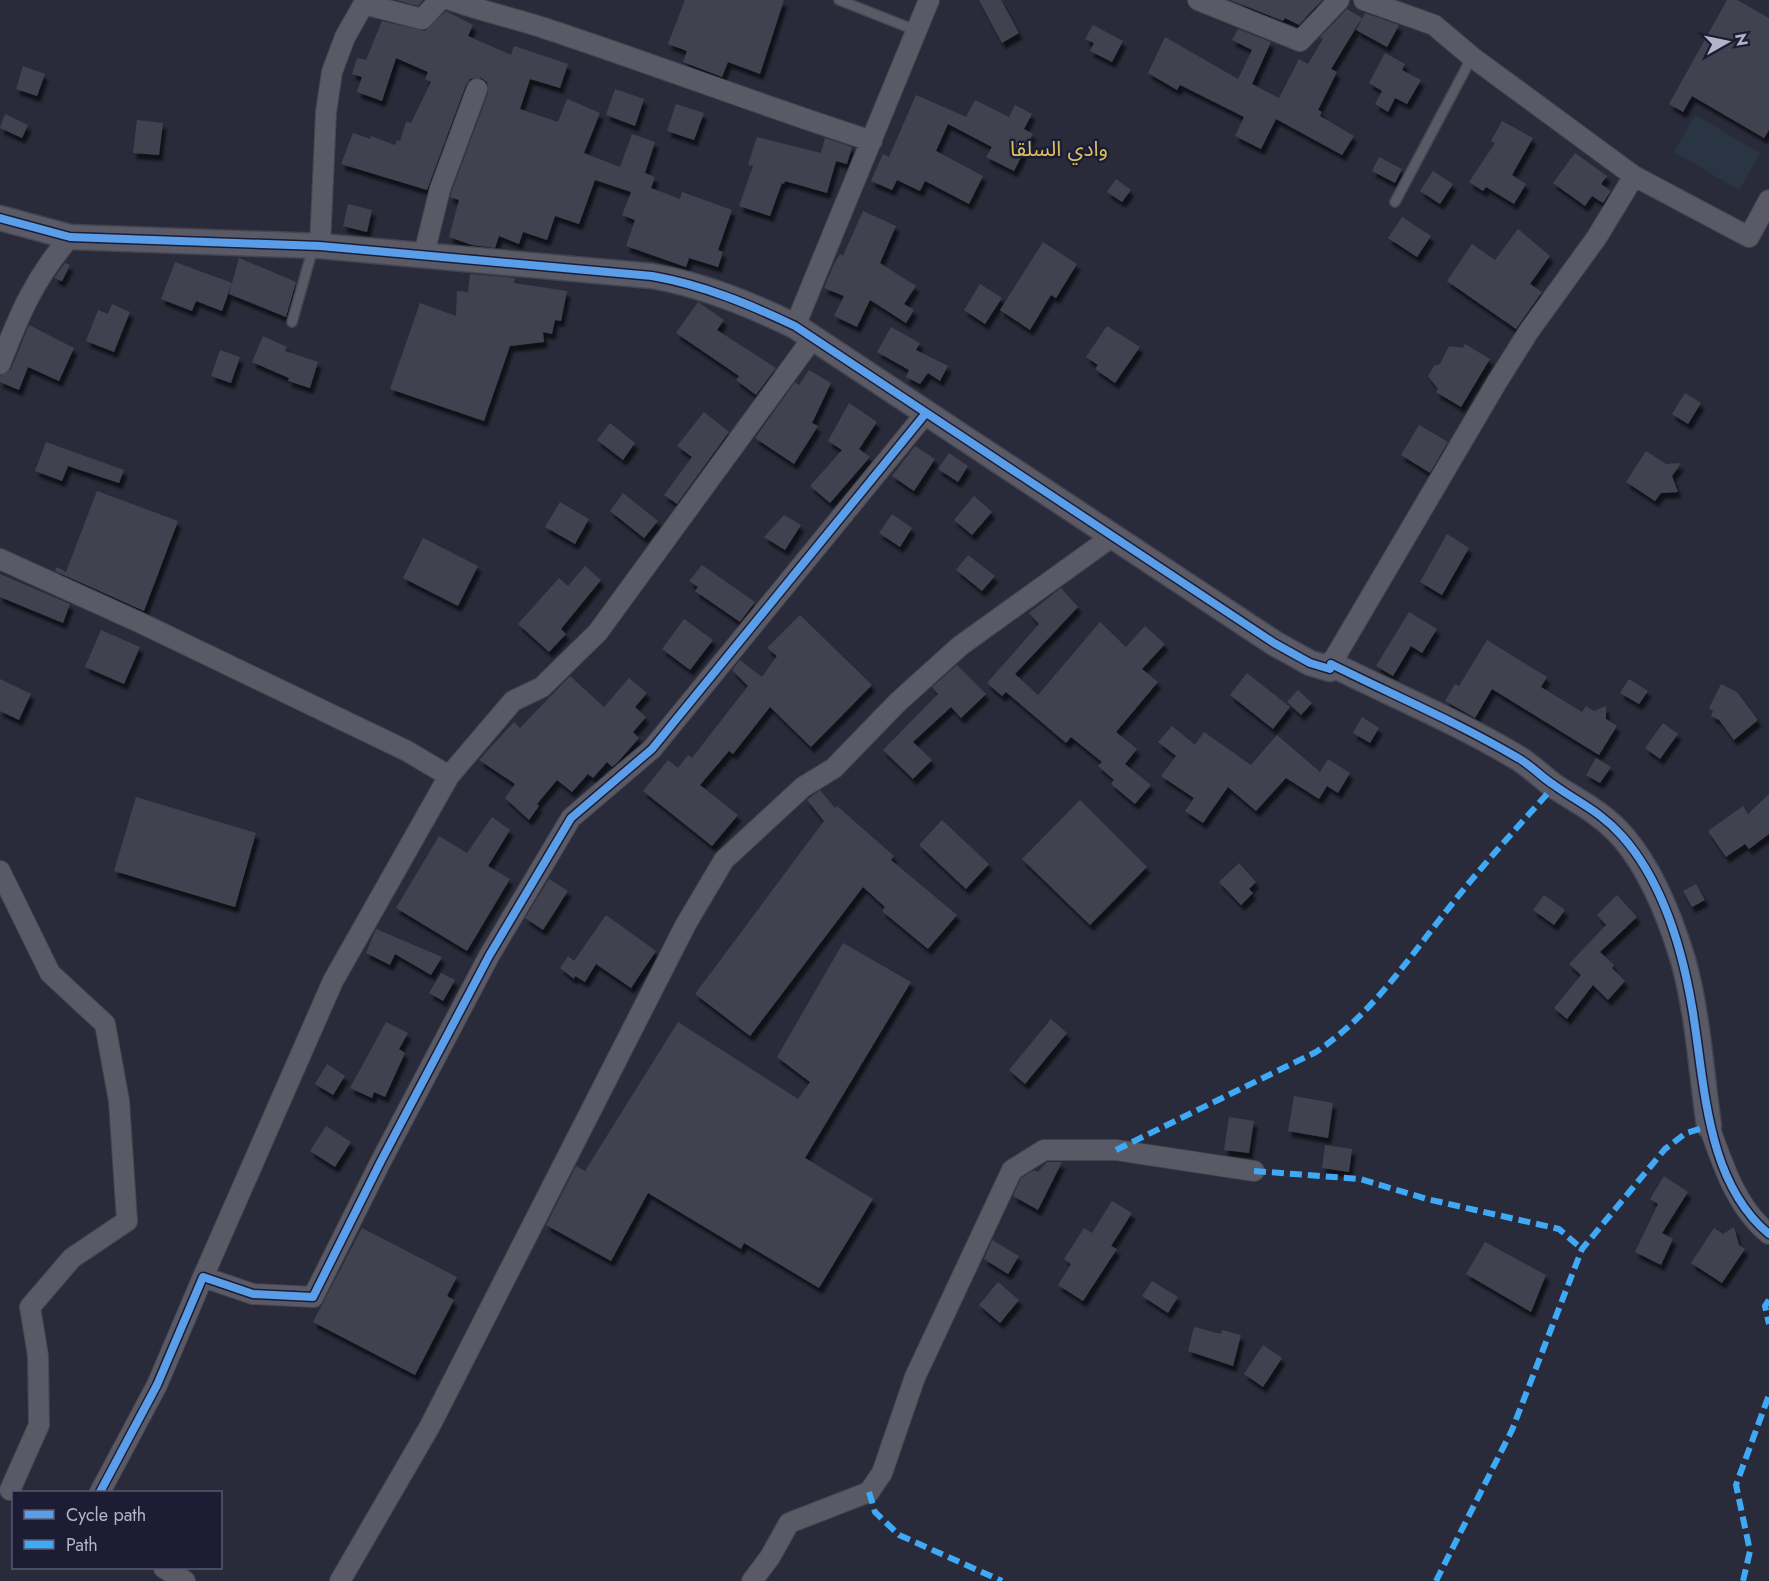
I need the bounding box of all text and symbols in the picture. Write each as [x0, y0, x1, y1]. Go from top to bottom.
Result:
north arrow [1697, 12, 1757, 72]
text: N [1729, 32, 1754, 48]
district label: وادي السلقا [1010, 134, 1108, 165]
legend [12, 1491, 222, 1569]
text: Cycle path [66, 1502, 146, 1528]
text: Path [66, 1532, 98, 1558]

